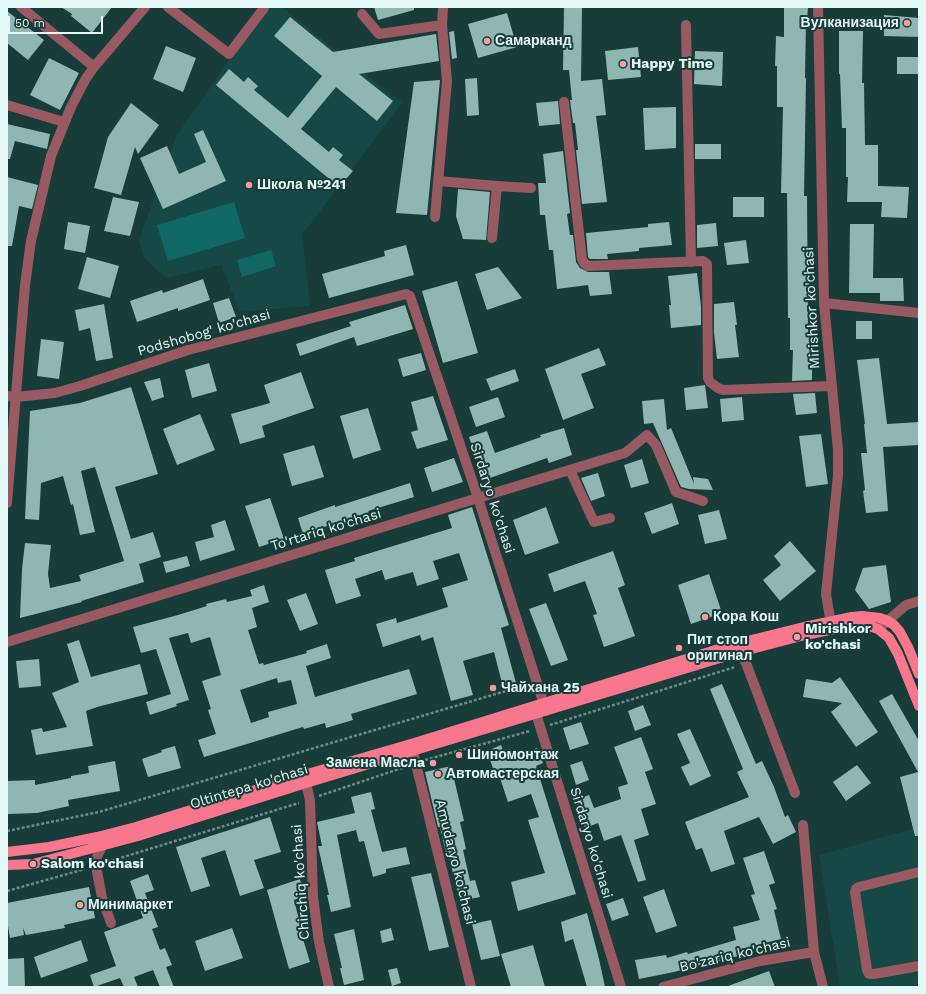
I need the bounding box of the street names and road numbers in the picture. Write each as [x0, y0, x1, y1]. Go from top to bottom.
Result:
street label: Mirishkor ko'chasi [800, 247, 824, 369]
street label: Podshobog' ko'chasi [136, 306, 272, 360]
street label: Sirdaryo ko'chasi [466, 441, 518, 555]
street label: To'rtariq ko'chasi [269, 505, 383, 555]
street label: Oltintepa ko'chasi [188, 761, 310, 813]
street label: Sirdaryo ko'chasi [566, 785, 616, 901]
street label: Amudaryo ko'chasi [431, 798, 479, 926]
street label: Chirchiq ko'chasi [289, 824, 313, 940]
street label: Bo'zariq ko'chasi [678, 934, 792, 976]

